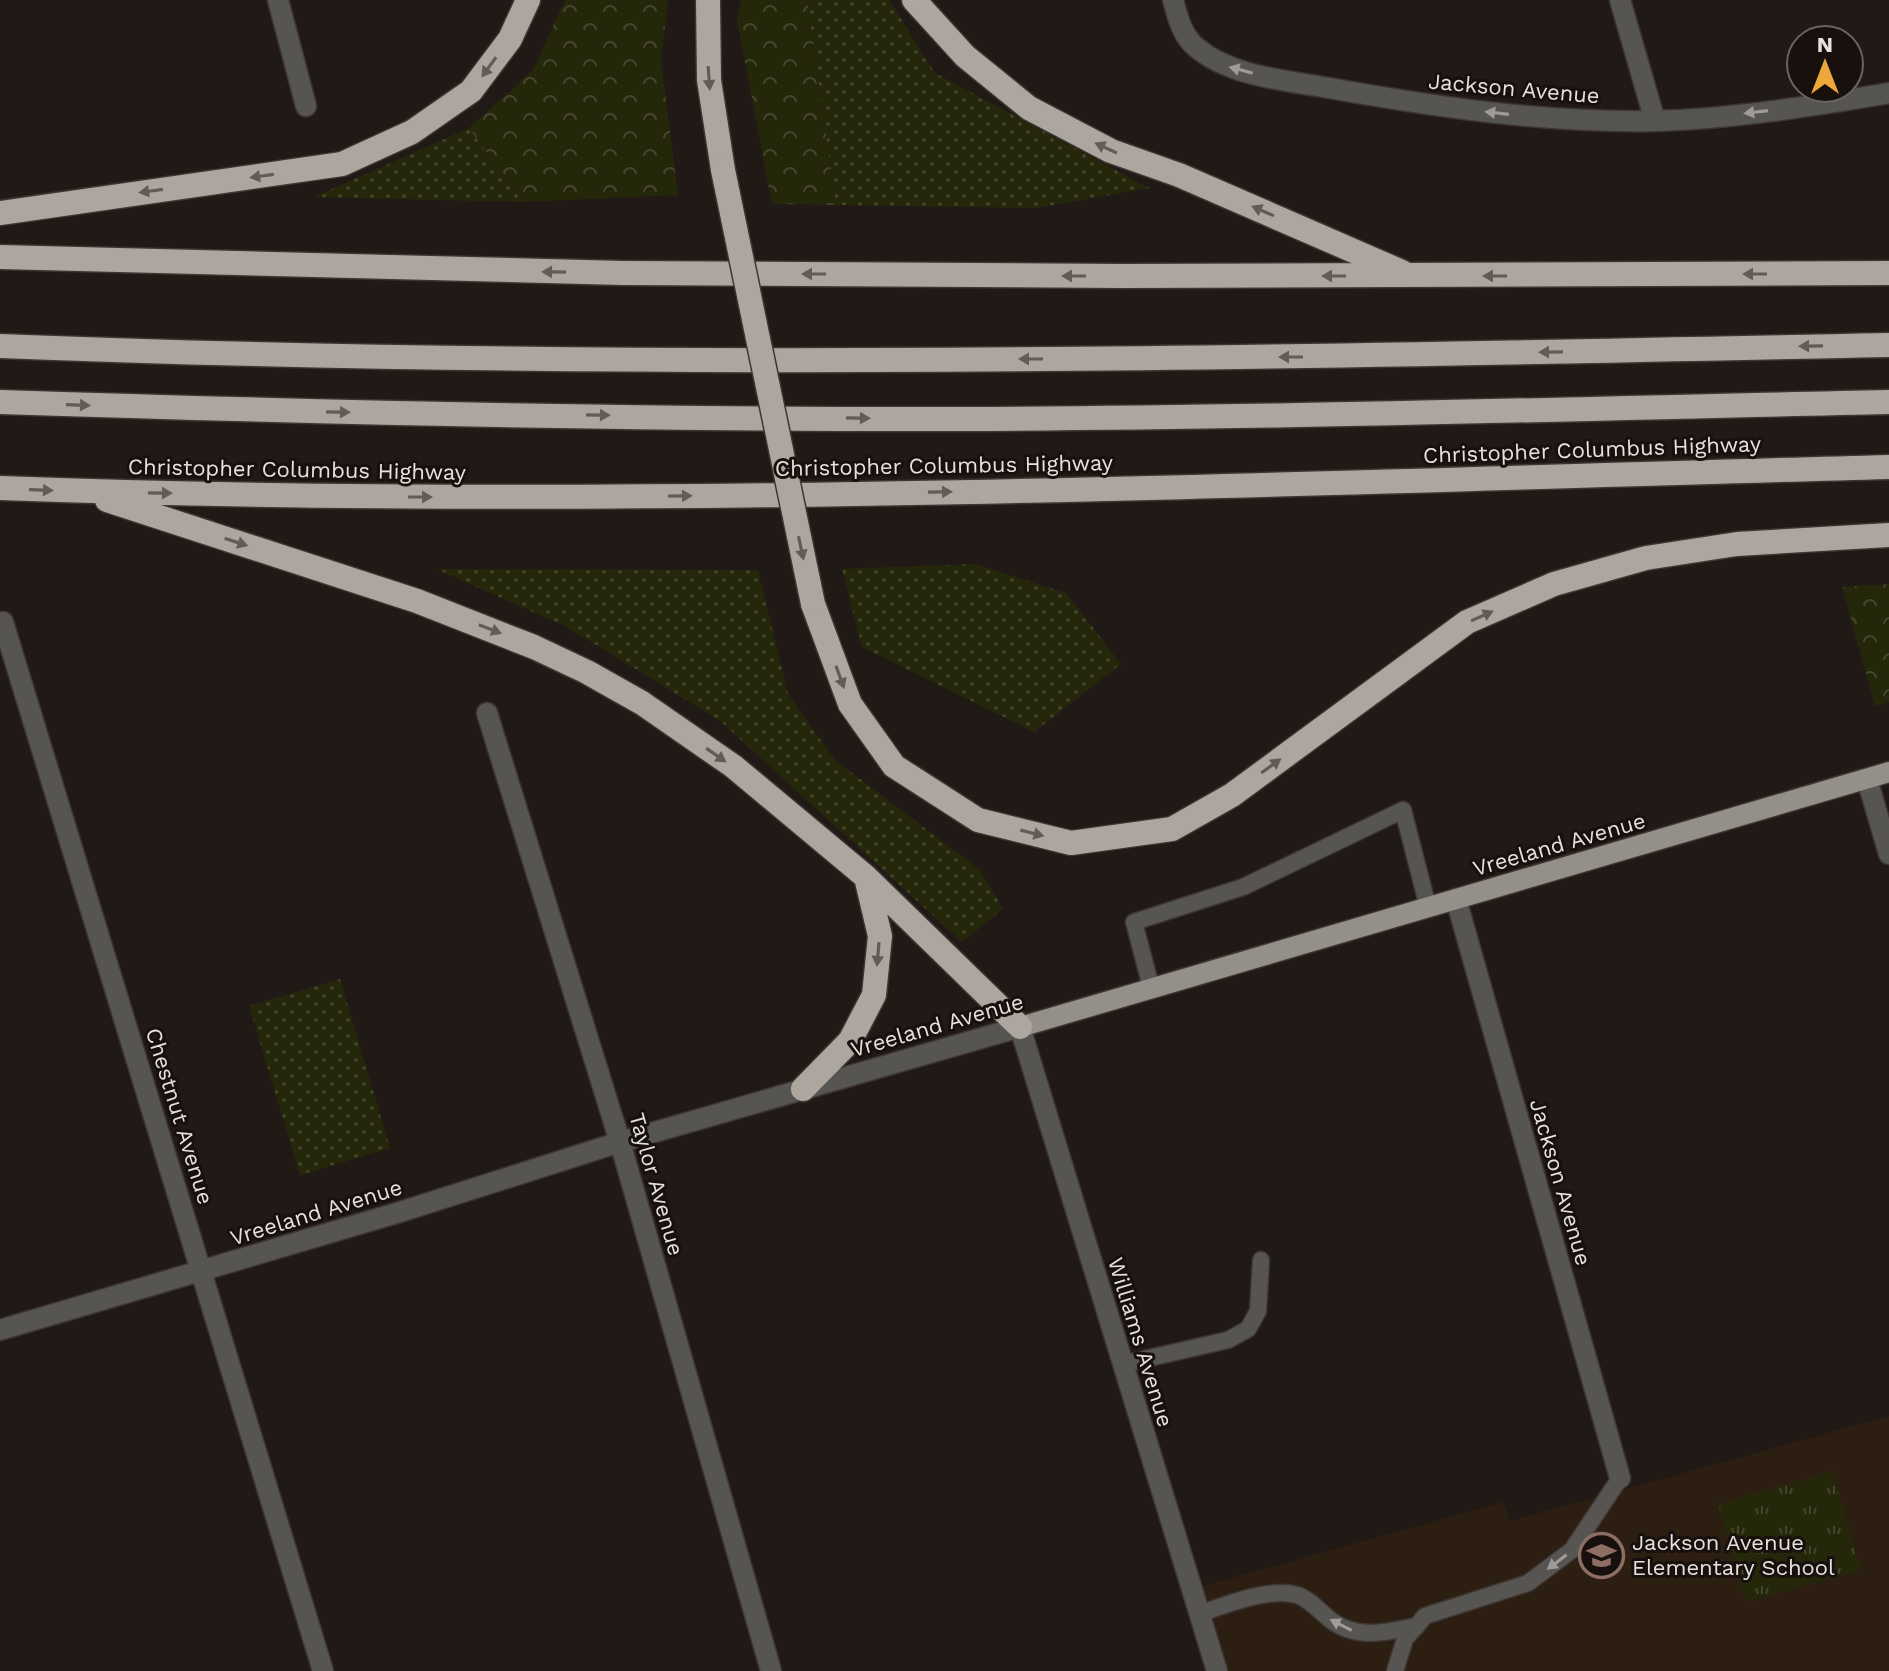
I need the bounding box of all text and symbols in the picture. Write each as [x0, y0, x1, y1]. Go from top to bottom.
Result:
north arrow [1785, 24, 1865, 104]
text: N [1817, 32, 1833, 57]
one-way arrow [482, 57, 497, 78]
one-way arrow [1229, 63, 1254, 75]
one-way arrow [703, 66, 716, 91]
street label: Jackson Avenue [1427, 69, 1601, 108]
one-way arrow [1743, 106, 1768, 119]
one-way arrow [1484, 107, 1509, 120]
one-way arrow [1095, 141, 1118, 155]
one-way arrow [249, 169, 274, 182]
one-way arrow [138, 185, 163, 198]
one-way arrow [1251, 205, 1275, 218]
one-way arrow [541, 265, 566, 278]
one-way arrow [801, 268, 826, 280]
one-way arrow [1742, 268, 1767, 280]
one-way arrow [1061, 270, 1086, 282]
one-way arrow [1321, 270, 1346, 282]
one-way arrow [1482, 270, 1507, 282]
one-way arrow [1798, 340, 1823, 353]
one-way arrow [1538, 346, 1563, 358]
one-way arrow [1278, 351, 1303, 363]
one-way arrow [1018, 353, 1043, 365]
one-way arrow [66, 398, 91, 411]
one-way arrow [326, 405, 351, 418]
one-way arrow [586, 409, 611, 422]
one-way arrow [846, 412, 871, 425]
street label: Christopher Columbus Highway [1423, 431, 1762, 468]
street label: Christopher Columbus Highway [775, 450, 1114, 481]
street label: Christopher Columbus Highway [128, 454, 467, 485]
one-way arrow [29, 483, 54, 496]
one-way arrow [928, 485, 953, 498]
one-way arrow [148, 487, 173, 500]
one-way arrow [668, 490, 693, 503]
one-way arrow [408, 491, 433, 503]
one-way arrow [795, 535, 808, 560]
one-way arrow [224, 536, 248, 548]
one-way arrow [1470, 609, 1494, 622]
one-way arrow [478, 623, 502, 636]
one-way arrow [834, 665, 847, 689]
one-way arrow [706, 747, 727, 762]
one-way arrow [1260, 759, 1281, 774]
street label: Vreeland Avenue [1470, 808, 1648, 881]
one-way arrow [1019, 828, 1044, 840]
one-way arrow [871, 942, 884, 967]
street label: Vreeland Avenue [848, 989, 1026, 1062]
street label: Chestnut Avenue [141, 1025, 218, 1207]
street label: Jackson Avenue [1525, 1096, 1596, 1268]
street label: Taylor Avenue [624, 1110, 689, 1258]
street label: Vreeland Avenue [227, 1174, 405, 1251]
street label: Williams Avenue [1103, 1254, 1178, 1430]
place label: Jackson Avenue Elementary School [1632, 1530, 1835, 1580]
school or university icon: Jackson Avenue Elementary School [1577, 1531, 1625, 1579]
one-way arrow [1547, 1553, 1567, 1569]
one-way arrow [1330, 1618, 1353, 1632]

